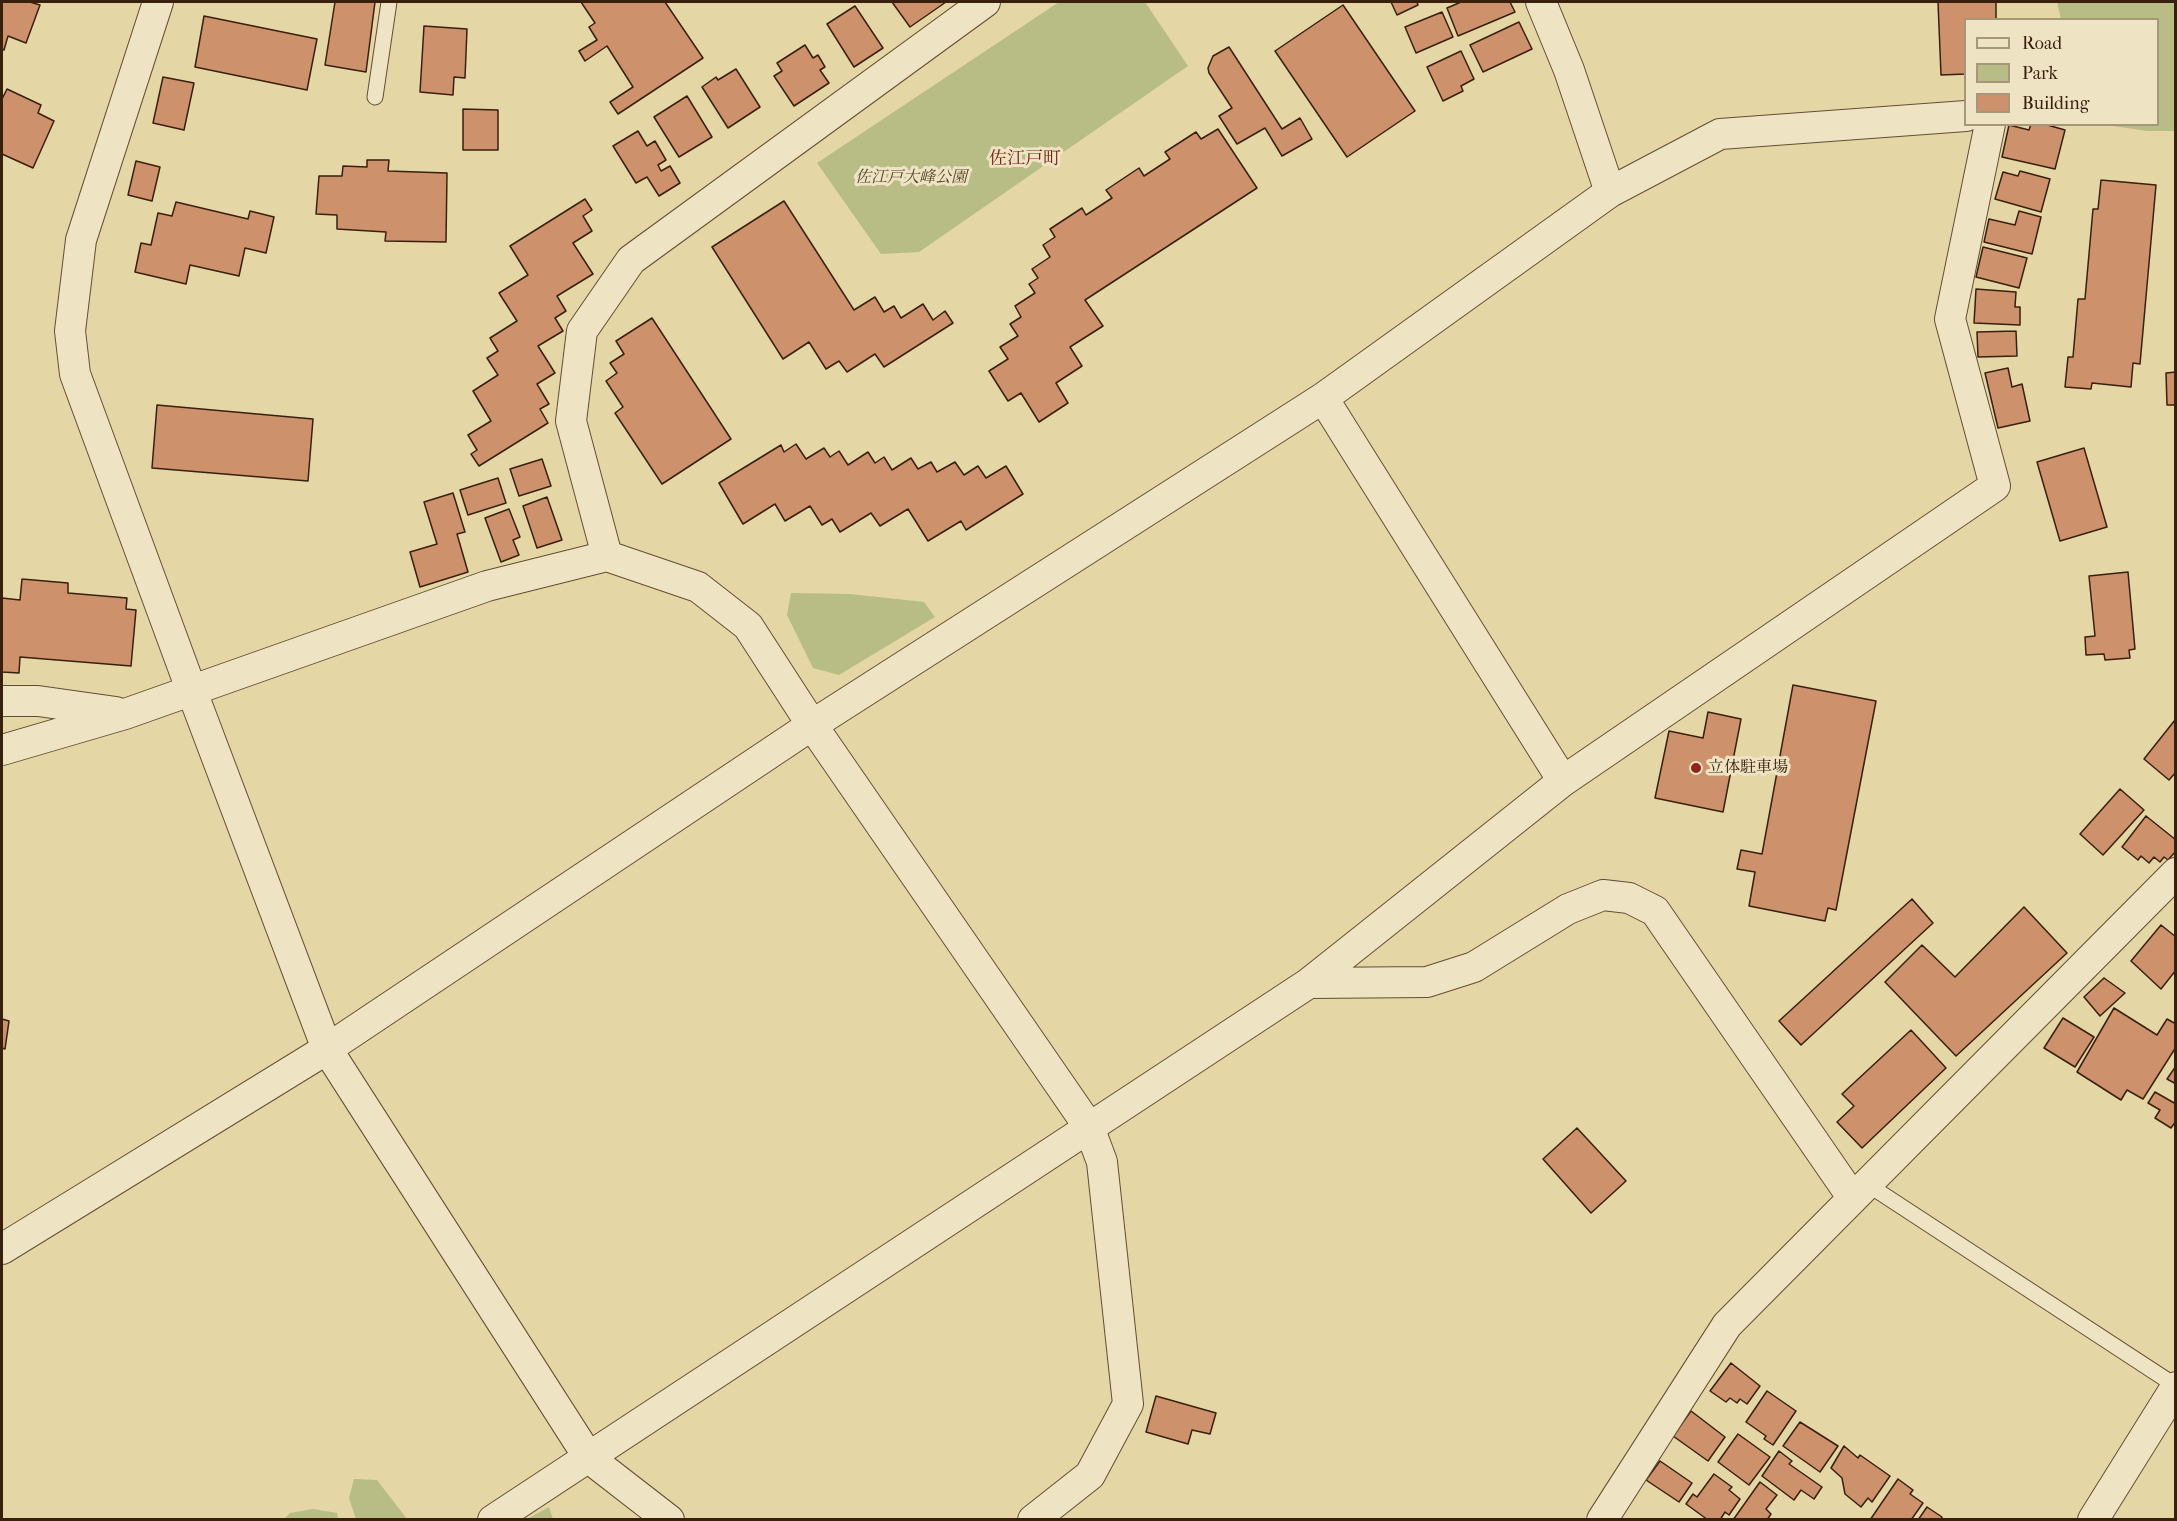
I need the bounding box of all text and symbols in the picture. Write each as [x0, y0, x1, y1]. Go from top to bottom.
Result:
legend [1964, 18, 2159, 126]
text: Road [2022, 33, 2062, 54]
text: Park [2022, 63, 2058, 84]
text: Building [2022, 93, 2089, 114]
district label: 佐江戸町 [989, 149, 1061, 171]
park label: 佐江戸大峰公園 [855, 168, 967, 188]
place label: 立体駐車場 [1708, 758, 1788, 778]
marker: 立体駐車場 [1689, 761, 1703, 775]

